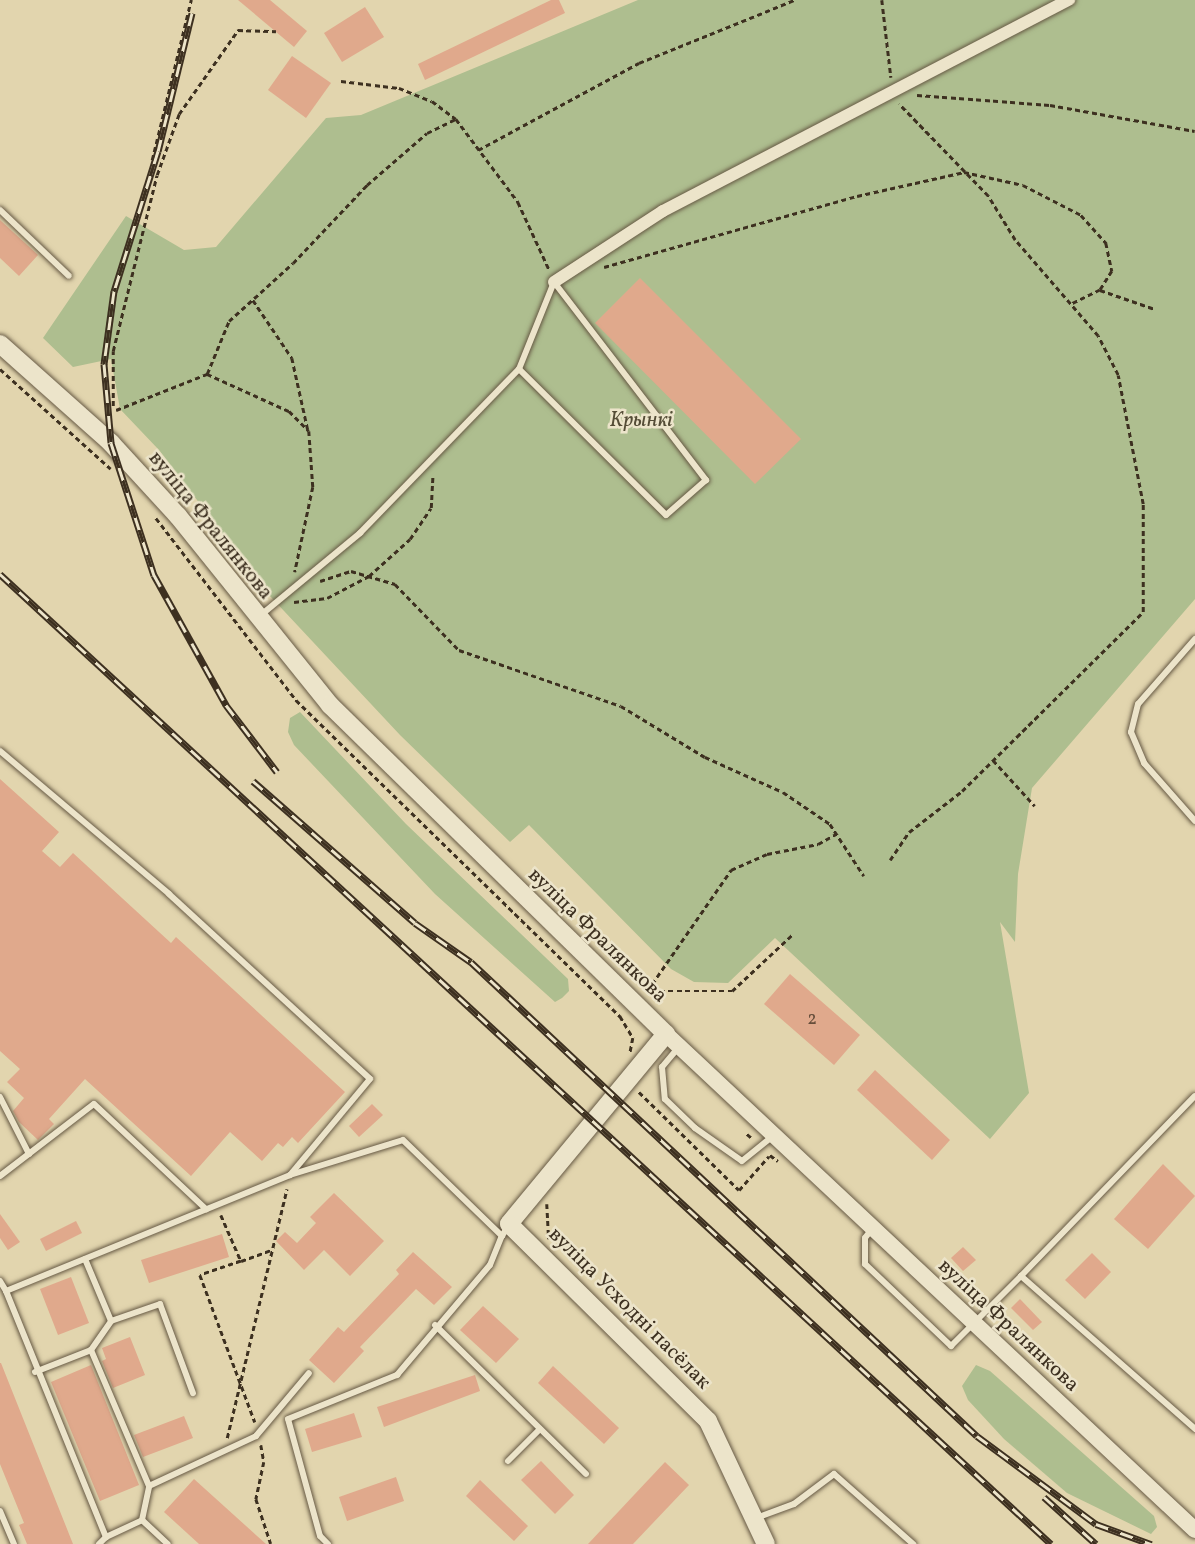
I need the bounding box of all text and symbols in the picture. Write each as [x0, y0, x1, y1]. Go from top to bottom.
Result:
park label: Крынкі [609, 408, 673, 434]
street label: вуліца Фралянкова [142, 447, 278, 605]
street label: вуліца Фралянкова [522, 863, 672, 1009]
house number: 2 [807, 1009, 817, 1031]
street label: вуліца Усходні пасёлак [543, 1223, 715, 1395]
street label: вуліца Фралянкова [932, 1254, 1084, 1398]

